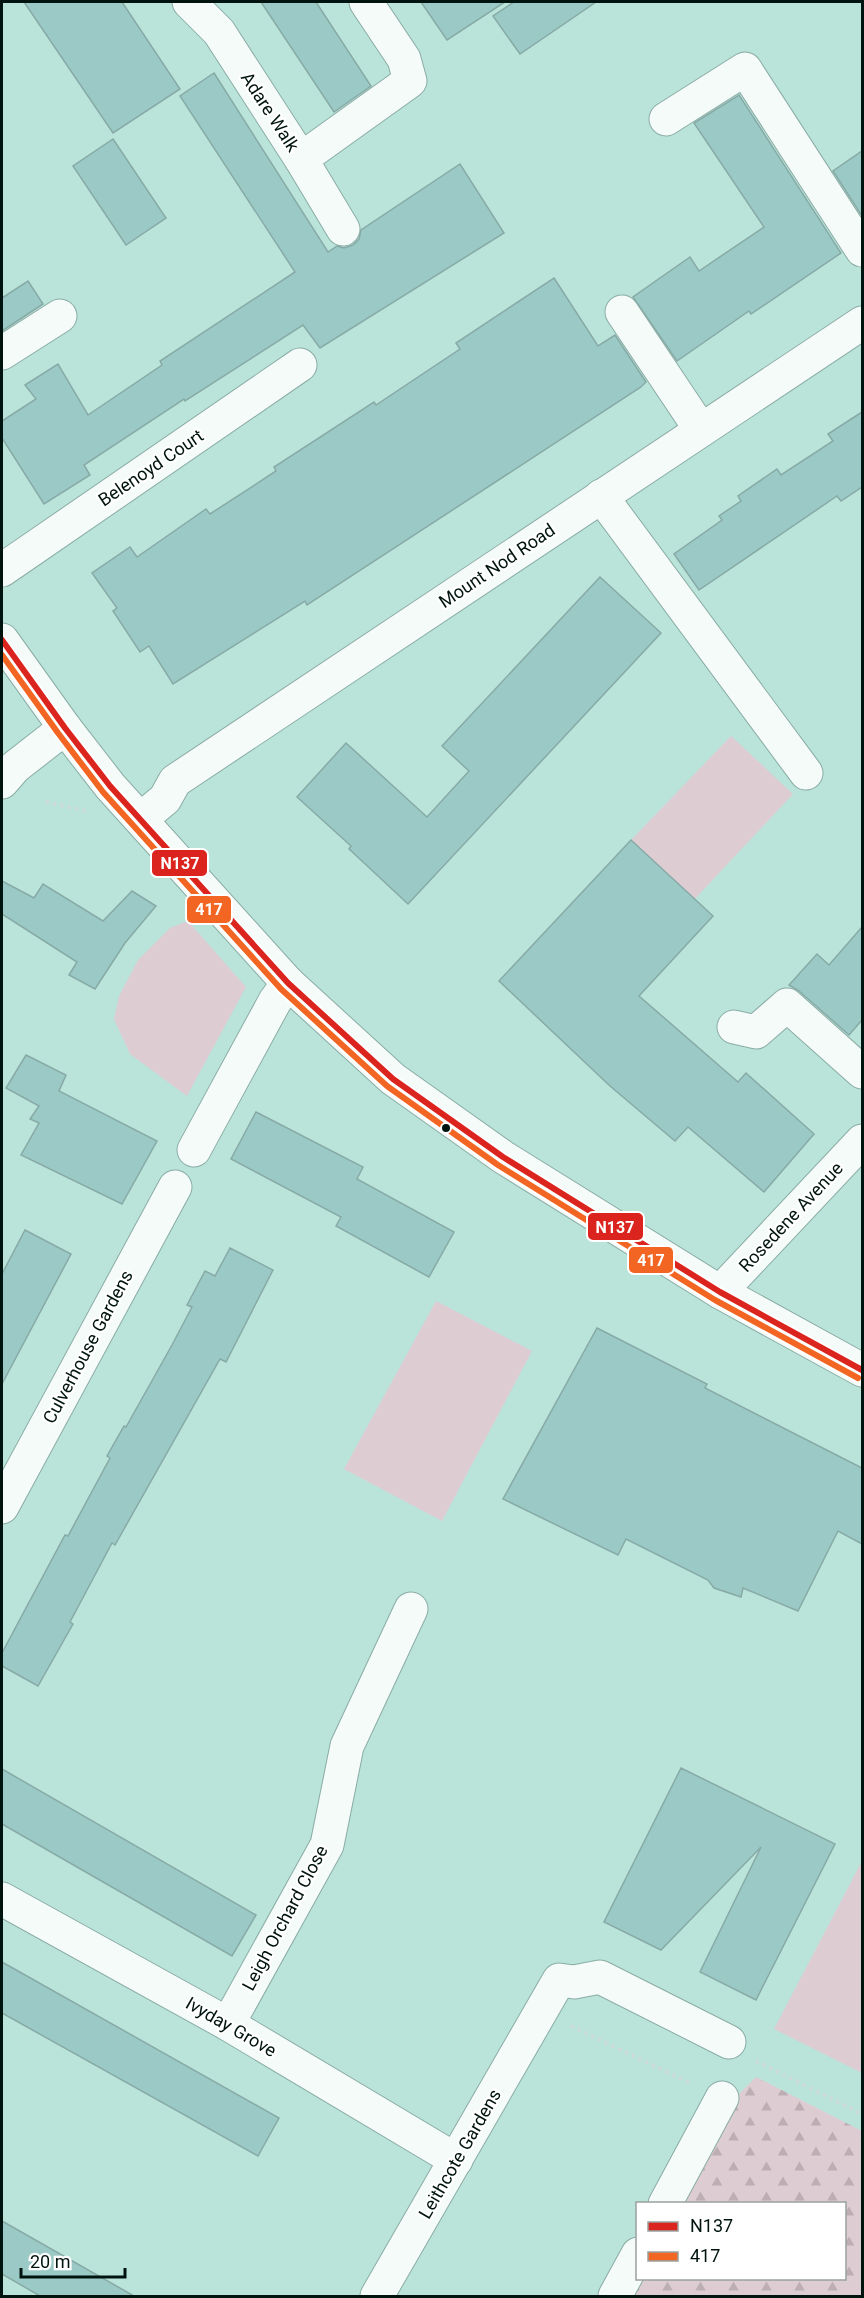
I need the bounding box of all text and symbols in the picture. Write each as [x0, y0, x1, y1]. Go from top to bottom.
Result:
street label: Adare Walk [237, 68, 304, 156]
street label: Belenoyd Court [94, 425, 207, 510]
street label: Mount Nod Road [435, 519, 559, 612]
line badge: N137 [151, 849, 208, 877]
text: N137 [161, 854, 199, 873]
line badge: 417 [186, 895, 232, 924]
text: 417 [195, 900, 223, 919]
unlabelled marker [440, 1122, 452, 1134]
street label: Rosedene Avenue [734, 1157, 847, 1276]
line badge: N137 [587, 1212, 644, 1241]
text: N137 [596, 1218, 634, 1237]
line badge: 417 [628, 1246, 674, 1274]
text: 417 [637, 1251, 665, 1270]
street label: Culverhouse Gardens [38, 1267, 137, 1427]
street label: Leigh Orchard Close [237, 1842, 332, 1994]
street label: Ivyday Grove [182, 1992, 280, 2061]
street label: Leithcote Gardens [414, 2085, 505, 2222]
legend [636, 2202, 846, 2280]
text: N137 [690, 2215, 733, 2236]
scale bar [21, 2241, 124, 2279]
text: 417 [690, 2245, 720, 2266]
text: 20 m [30, 2251, 70, 2272]

